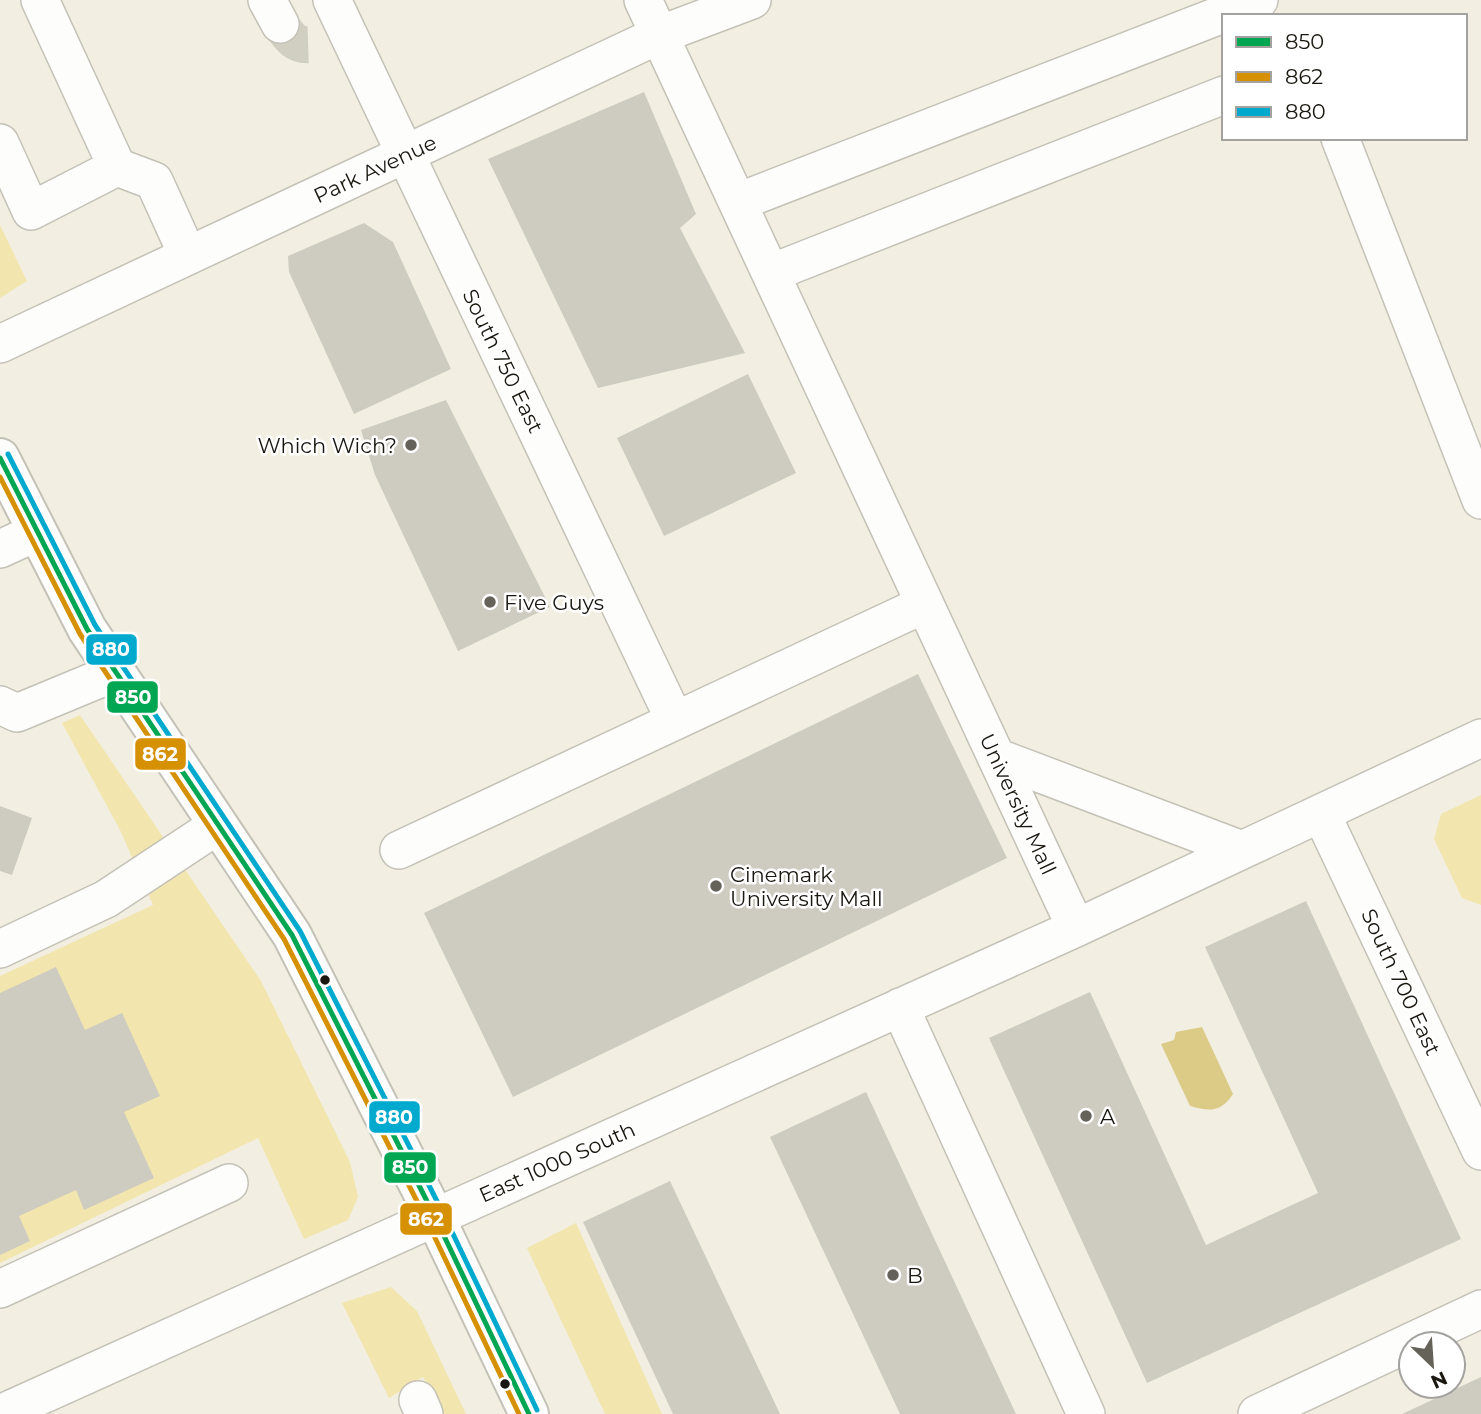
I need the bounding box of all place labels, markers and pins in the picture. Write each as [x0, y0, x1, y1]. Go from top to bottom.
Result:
place label: Which Wich? [258, 433, 397, 458]
marker: Which Wich? [403, 437, 419, 453]
place label: Five Guys [504, 590, 604, 615]
marker: Five Guys [482, 594, 498, 610]
place label: Cinemark University Mall [730, 862, 883, 911]
marker: Cinemark University Mall [708, 878, 724, 894]
unlabelled marker [318, 973, 332, 987]
place label: A [1100, 1104, 1116, 1129]
marker: A [1078, 1108, 1094, 1124]
place label: B [907, 1263, 923, 1288]
marker: B [885, 1267, 901, 1283]
unlabelled marker [498, 1377, 512, 1391]

